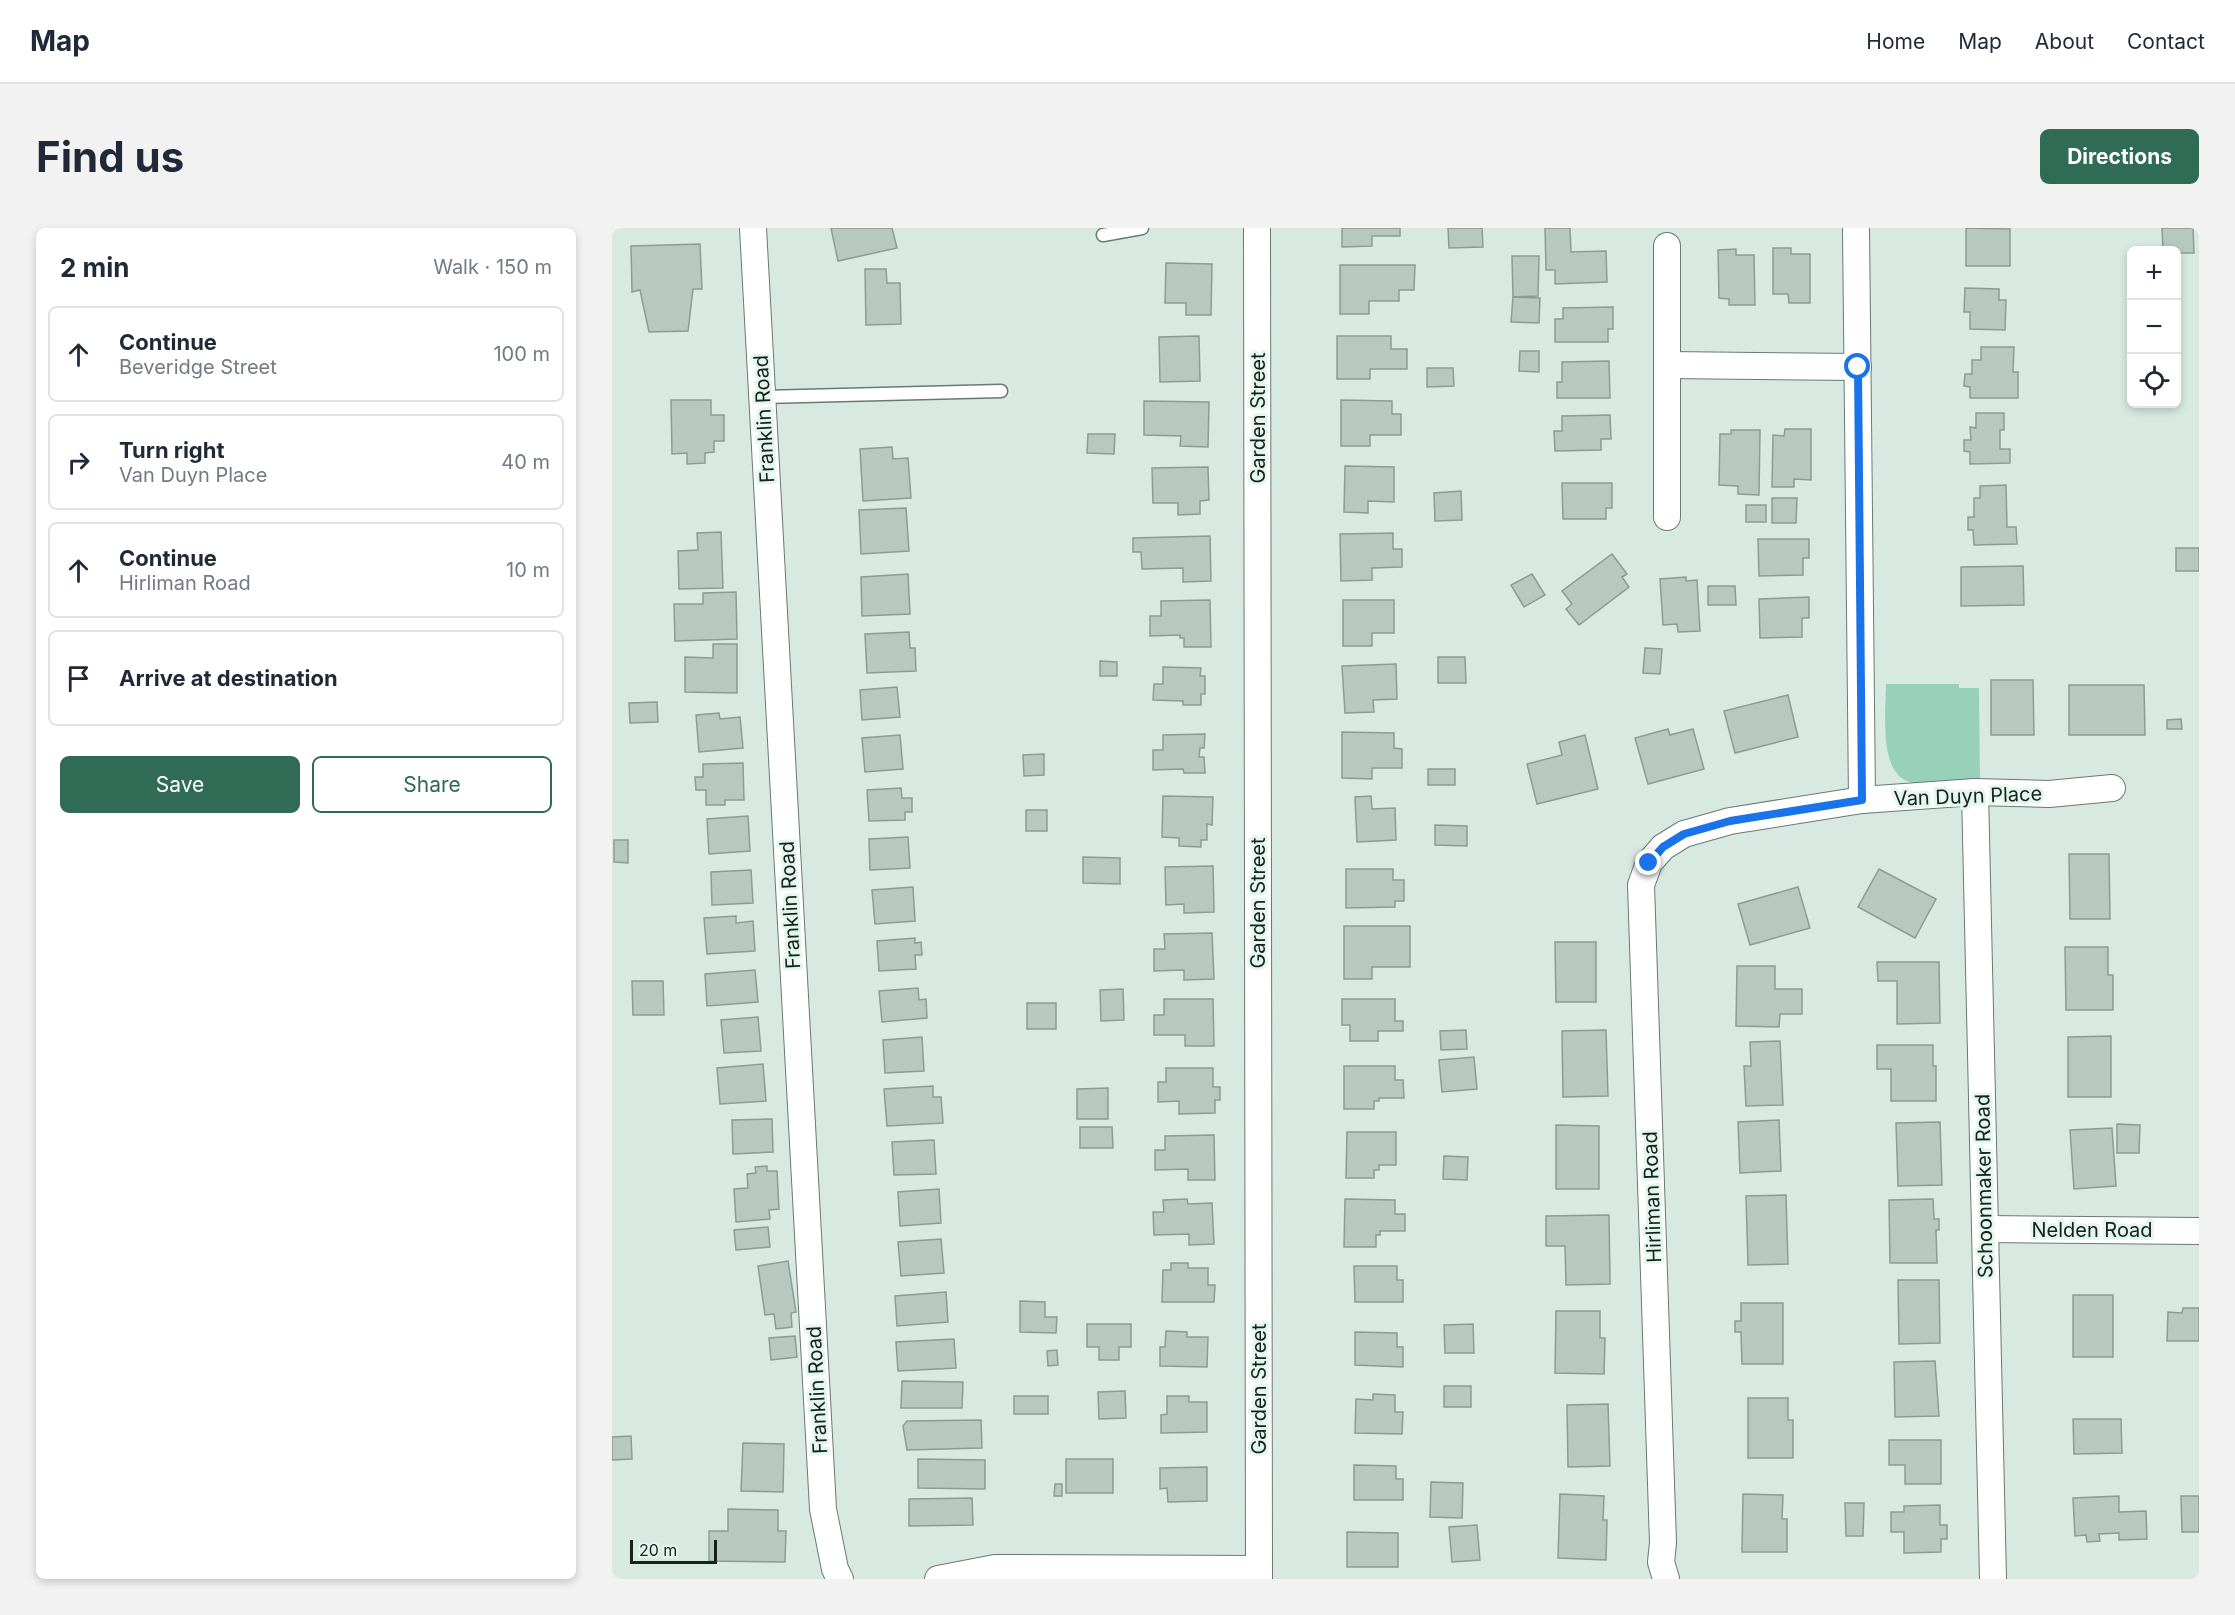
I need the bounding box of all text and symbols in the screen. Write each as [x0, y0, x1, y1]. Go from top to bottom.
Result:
text: Map [30, 24, 90, 58]
text: Home [1866, 29, 1925, 54]
text: Map [1958, 29, 2002, 54]
text: About [2035, 29, 2094, 54]
text: Contact [2127, 29, 2205, 54]
button: Directions [2040, 129, 2199, 184]
text: Find us [36, 131, 184, 182]
map controls [2127, 246, 2181, 408]
button: + [2127, 246, 2181, 300]
text: 2 min [60, 252, 130, 283]
text: Walk · 150 m [433, 255, 552, 279]
button: − [2127, 300, 2181, 354]
text: Continue [119, 329, 217, 355]
icon: ahead [62, 338, 95, 371]
text: 100 m [493, 342, 550, 366]
street label: Garden Street [1246, 352, 1270, 484]
route start [1844, 353, 1870, 379]
street label: Franklin Road [749, 354, 779, 484]
button: locate [2127, 354, 2181, 408]
text: Beveridge Street [119, 355, 277, 379]
text: Turn right [119, 437, 225, 463]
icon: right [62, 446, 95, 479]
text: 40 m [501, 450, 550, 474]
text: Van Duyn Place [119, 463, 267, 487]
text: Continue [119, 545, 217, 571]
icon: ahead [62, 554, 95, 587]
text: 10 m [506, 558, 550, 582]
text: Hirliman Road [119, 571, 251, 595]
icon: arrive [62, 662, 95, 695]
text: Arrive at destination [119, 665, 338, 691]
button: Save [60, 756, 300, 813]
button: Share [312, 756, 552, 813]
street label: Van Duyn Place [1893, 781, 2043, 811]
street label: Garden Street [1246, 837, 1270, 969]
street label: Franklin Road [775, 840, 805, 970]
route end [1635, 849, 1661, 875]
street label: Schoonmaker Road [1970, 1094, 1998, 1278]
street label: Hirliman Road [1638, 1131, 1666, 1263]
street label: Nelden Road [2031, 1218, 2153, 1242]
street label: Garden Street [1247, 1323, 1271, 1455]
street label: Franklin Road [802, 1325, 832, 1455]
scale bar [630, 1537, 717, 1564]
text: 20 m [639, 1540, 677, 1560]

